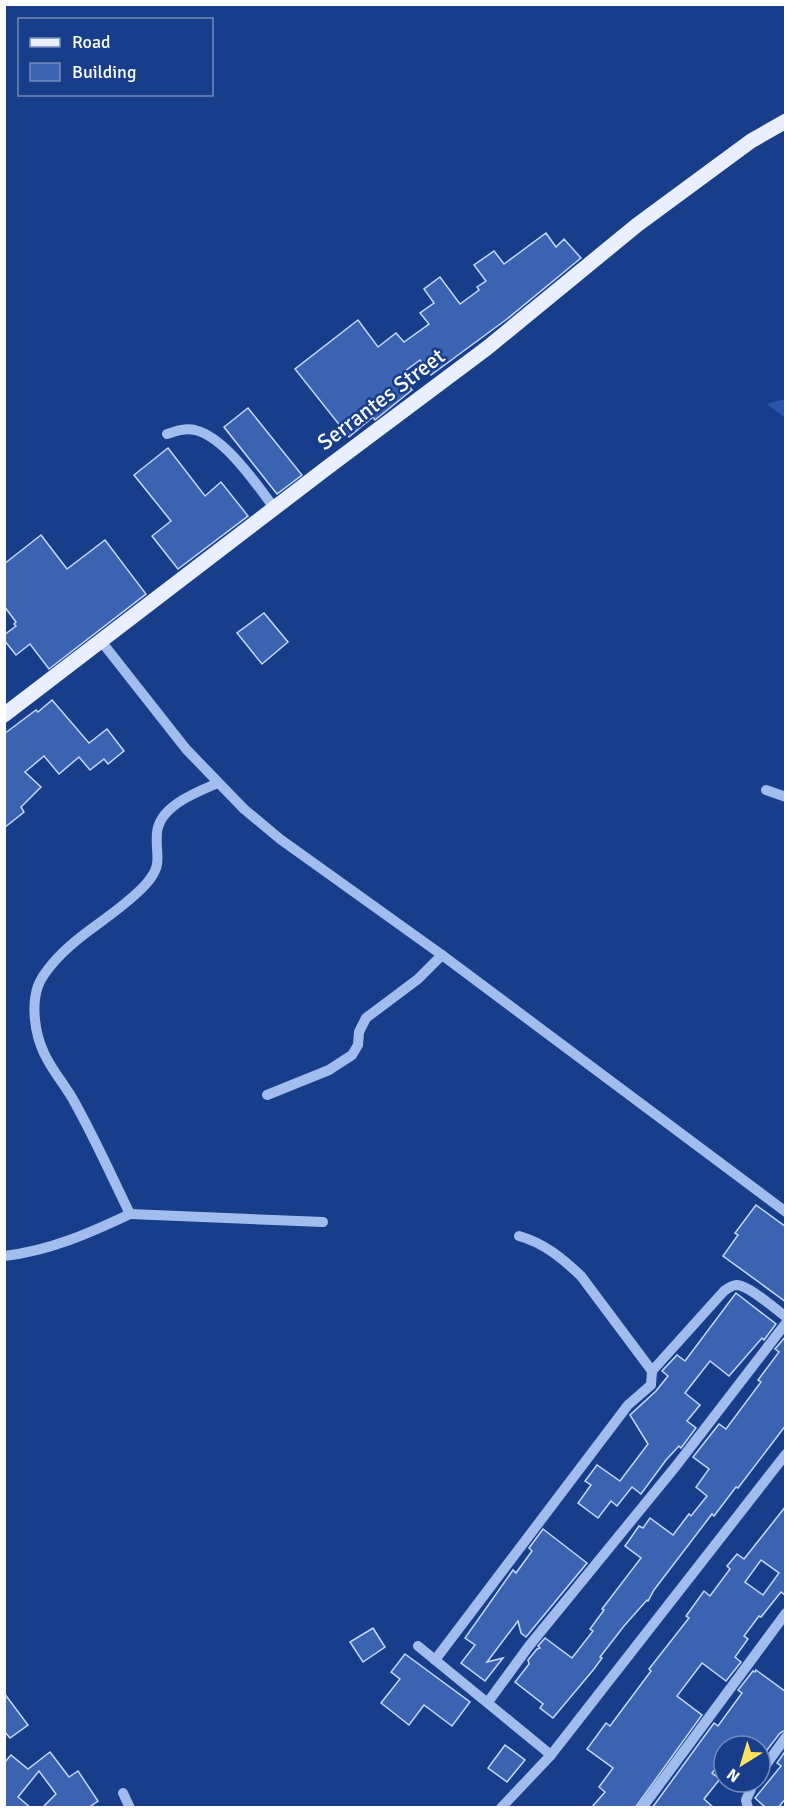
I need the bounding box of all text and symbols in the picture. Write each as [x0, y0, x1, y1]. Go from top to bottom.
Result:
legend [18, 18, 213, 96]
text: Road [72, 31, 111, 53]
text: Building [72, 61, 136, 83]
street label: Serrantes Street [312, 342, 450, 456]
north arrow [712, 1734, 772, 1794]
text: N [723, 1764, 744, 1787]

